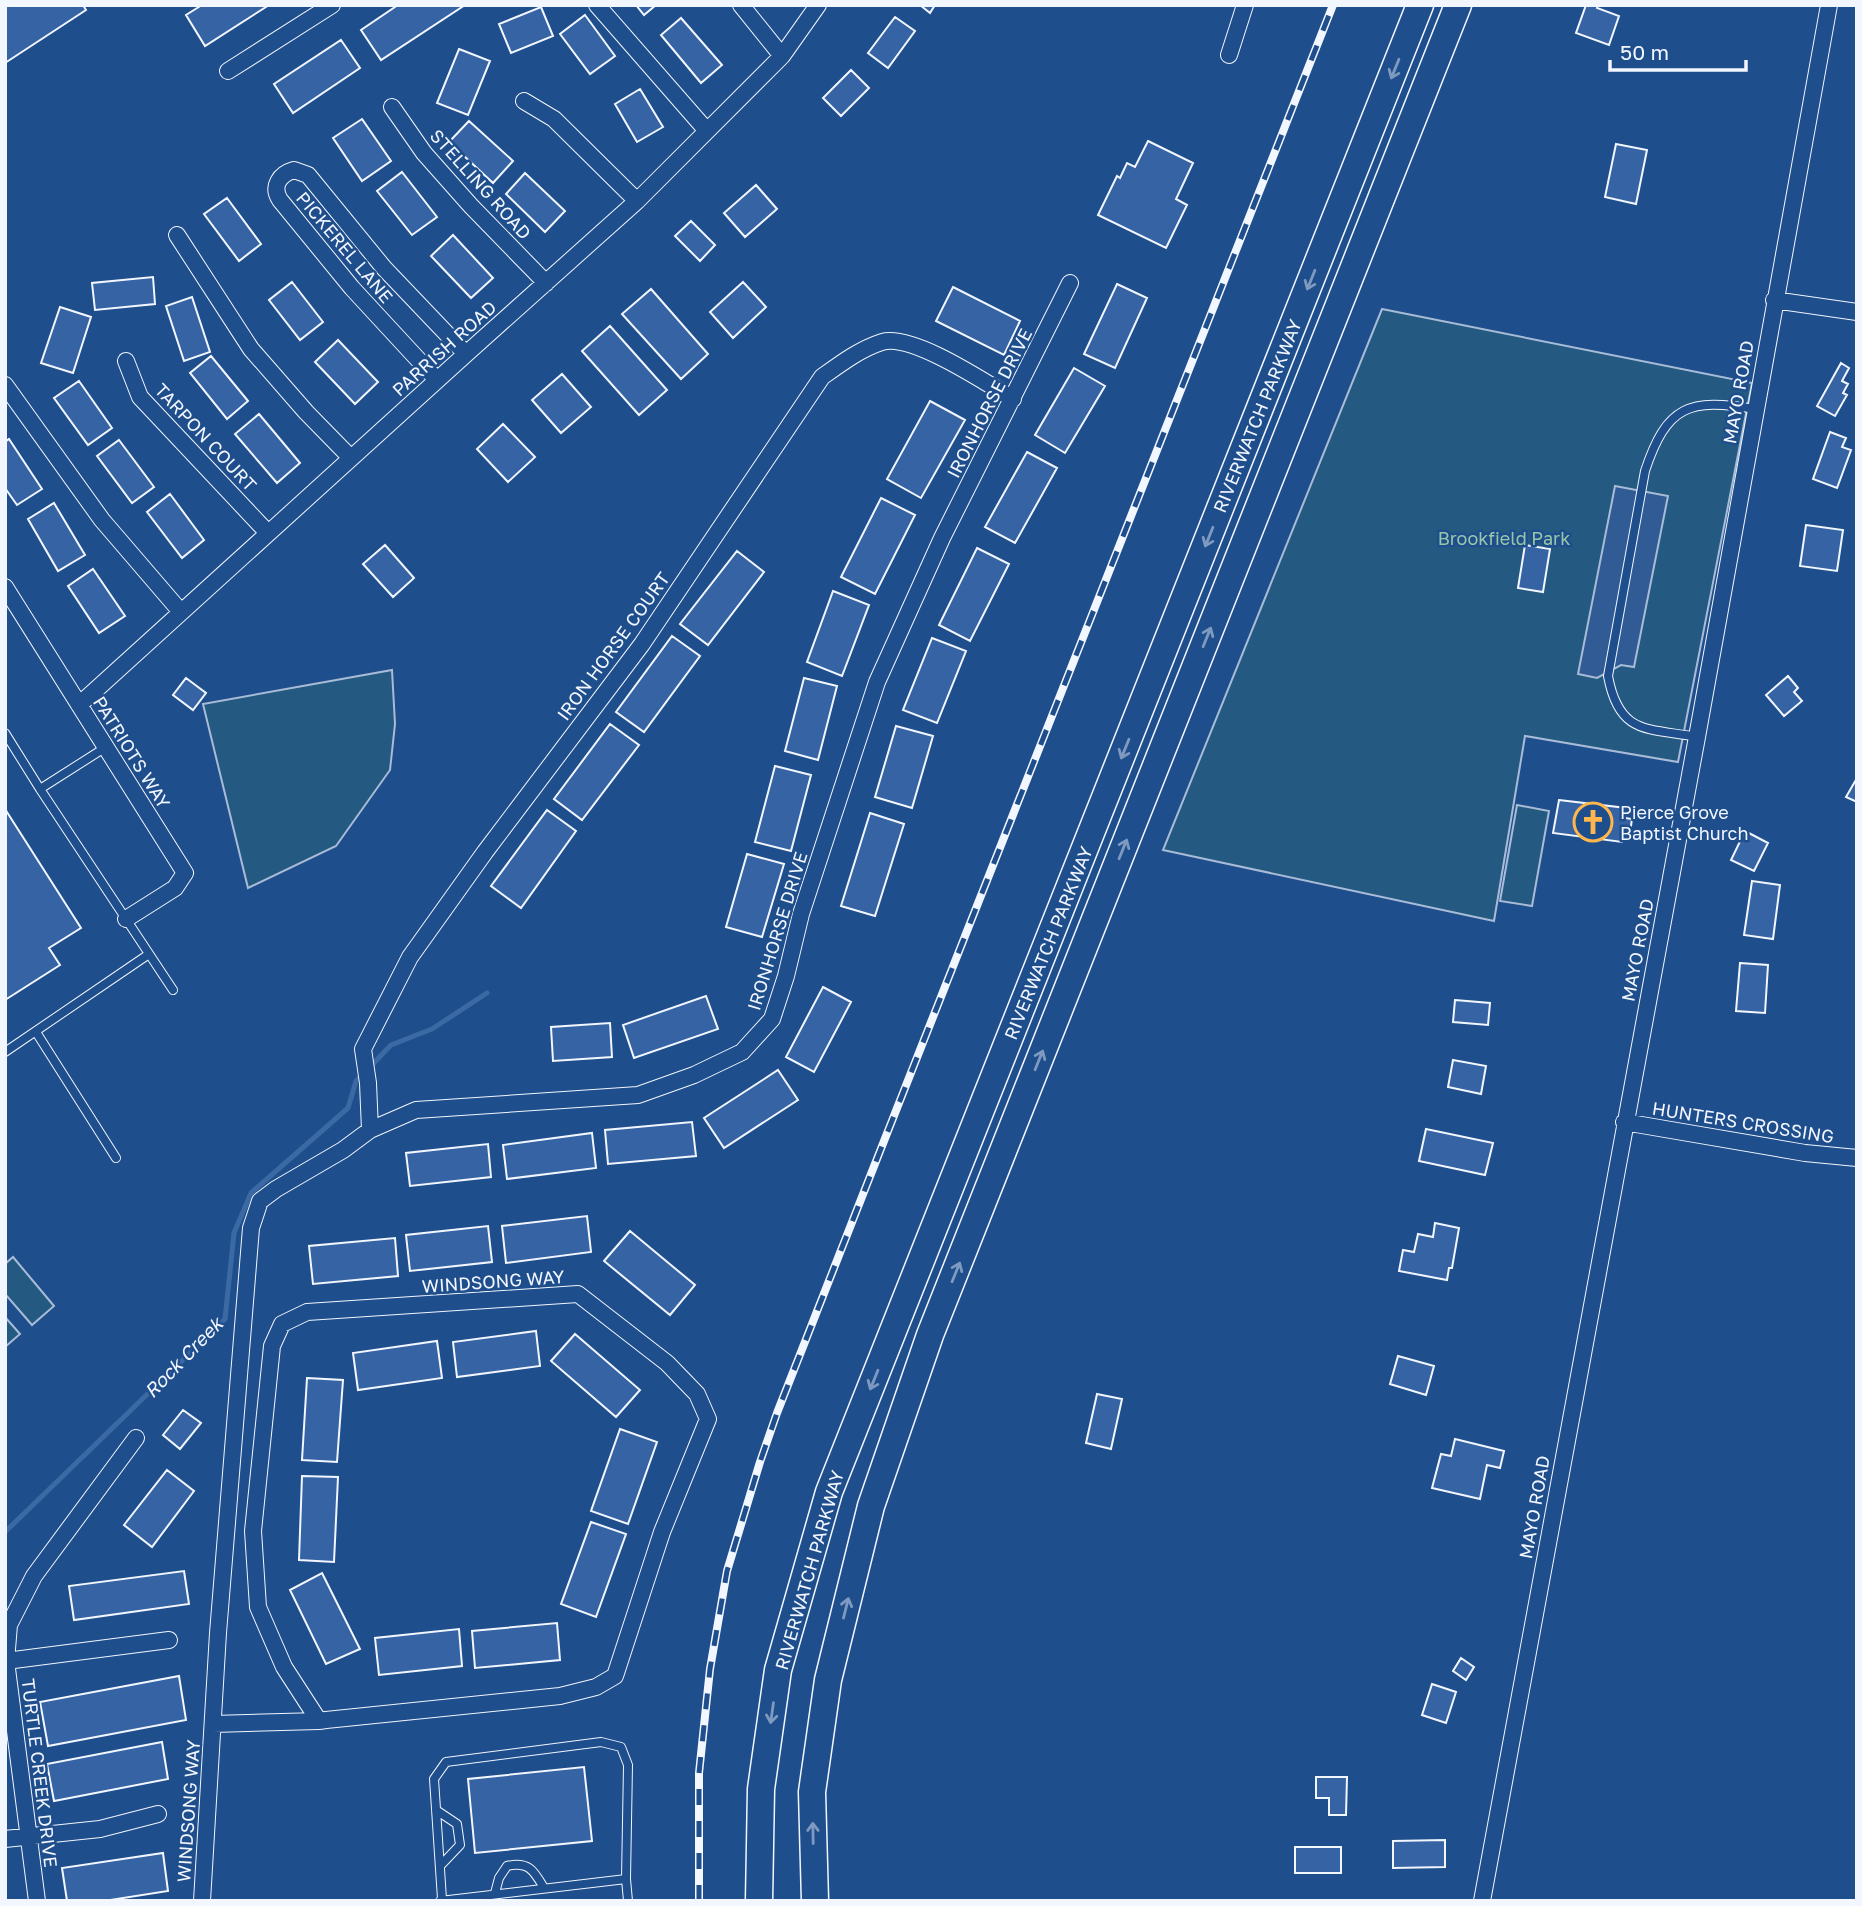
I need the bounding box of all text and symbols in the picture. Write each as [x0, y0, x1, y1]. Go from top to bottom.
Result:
scale bar [1610, 28, 1746, 72]
text: 50 m [1620, 39, 1669, 65]
one-way arrow [1387, 57, 1400, 79]
street label: STELLING ROAD [426, 124, 536, 244]
street label: PICKEREL LANE [292, 187, 398, 307]
one-way arrow [1303, 269, 1316, 291]
street label: PARRISH ROAD [388, 296, 500, 400]
street label: RIVERWATCH PARKWAY [1208, 316, 1306, 516]
street label: IRONHORSE DRIVE [942, 325, 1036, 481]
street label: MAYO ROAD [1718, 339, 1758, 445]
street label: TARPON COURT [150, 379, 262, 495]
one-way arrow [1201, 526, 1214, 548]
park label: Brookfield Park [1438, 527, 1570, 549]
street label: IRON HORSE COURT [552, 568, 674, 724]
one-way arrow [1202, 627, 1215, 649]
street label: PATRIOTS WAY [89, 692, 175, 812]
one-way arrow [1118, 737, 1131, 759]
church icon: Pierce Grove Baptist Church [1572, 801, 1614, 843]
place label: Pierce Grove Baptist Church [1620, 801, 1748, 844]
one-way arrow [1118, 838, 1131, 860]
street label: RIVERWATCH PARKWAY [999, 843, 1097, 1043]
street label: IRONHORSE DRIVE [742, 849, 812, 1013]
street label: MAYO ROAD [1616, 897, 1658, 1003]
one-way arrow [1034, 1050, 1047, 1072]
street label: HUNTERS CROSSING [1651, 1097, 1835, 1147]
one-way arrow [950, 1261, 963, 1283]
street label: WINDSONG WAY [421, 1265, 566, 1297]
water label: Rock Creek [139, 1310, 229, 1402]
one-way arrow [867, 1368, 880, 1390]
street label: MAYO ROAD [1514, 1454, 1554, 1560]
street label: RIVERWATCH PARKWAY [770, 1467, 848, 1672]
one-way arrow [840, 1597, 853, 1620]
street label: TURTLE CREEK DRIVE [17, 1677, 63, 1869]
one-way arrow [765, 1701, 778, 1724]
street label: WINDSONG WAY [172, 1738, 204, 1883]
one-way arrow [806, 1821, 820, 1844]

